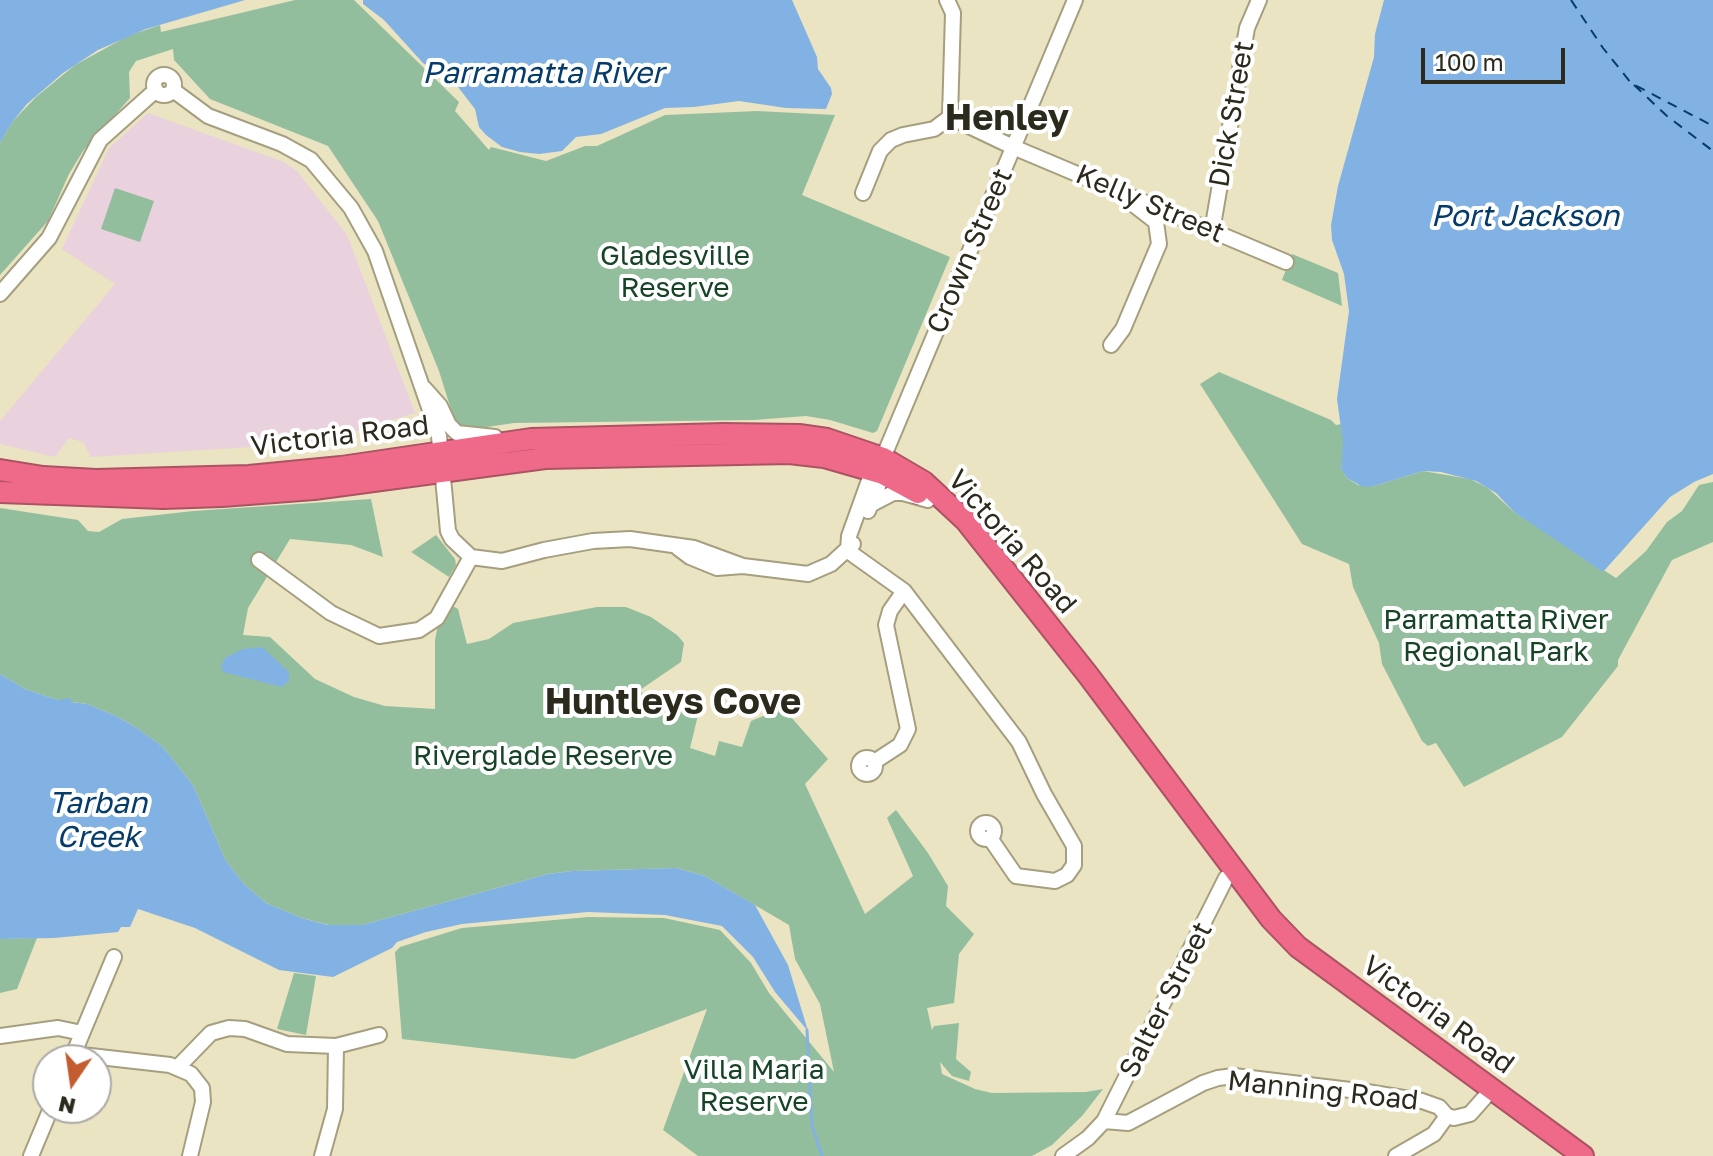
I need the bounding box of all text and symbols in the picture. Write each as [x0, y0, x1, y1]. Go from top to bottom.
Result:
scale bar [1425, 32, 1569, 82]
street label: Dick Street [1203, 38, 1261, 190]
text: 100 m [1435, 47, 1504, 76]
water label: Parramatta River [422, 55, 664, 91]
district label: Henley [945, 97, 1069, 141]
street label: Kelly Street [1071, 158, 1229, 250]
street label: Crown Street [920, 163, 1020, 339]
water label: Port Jackson [1431, 198, 1619, 234]
park label: Gladesville Reserve [600, 239, 750, 305]
street label: Victoria Road [249, 408, 431, 464]
street label: Victoria Road [940, 463, 1084, 621]
park label: Parramatta River Regional Park [1383, 603, 1609, 669]
district label: Huntleys Cove [545, 681, 801, 725]
park label: Riverglade Reserve [413, 739, 673, 773]
water label: Tarban Creek [49, 785, 147, 856]
street label: Salter Street [1112, 916, 1220, 1084]
street label: Victoria Road [1356, 949, 1520, 1081]
north arrow [32, 1044, 112, 1124]
park label: Villa Maria Reserve [683, 1053, 825, 1119]
street label: Manning Road [1226, 1064, 1420, 1118]
text: N [56, 1091, 78, 1121]

